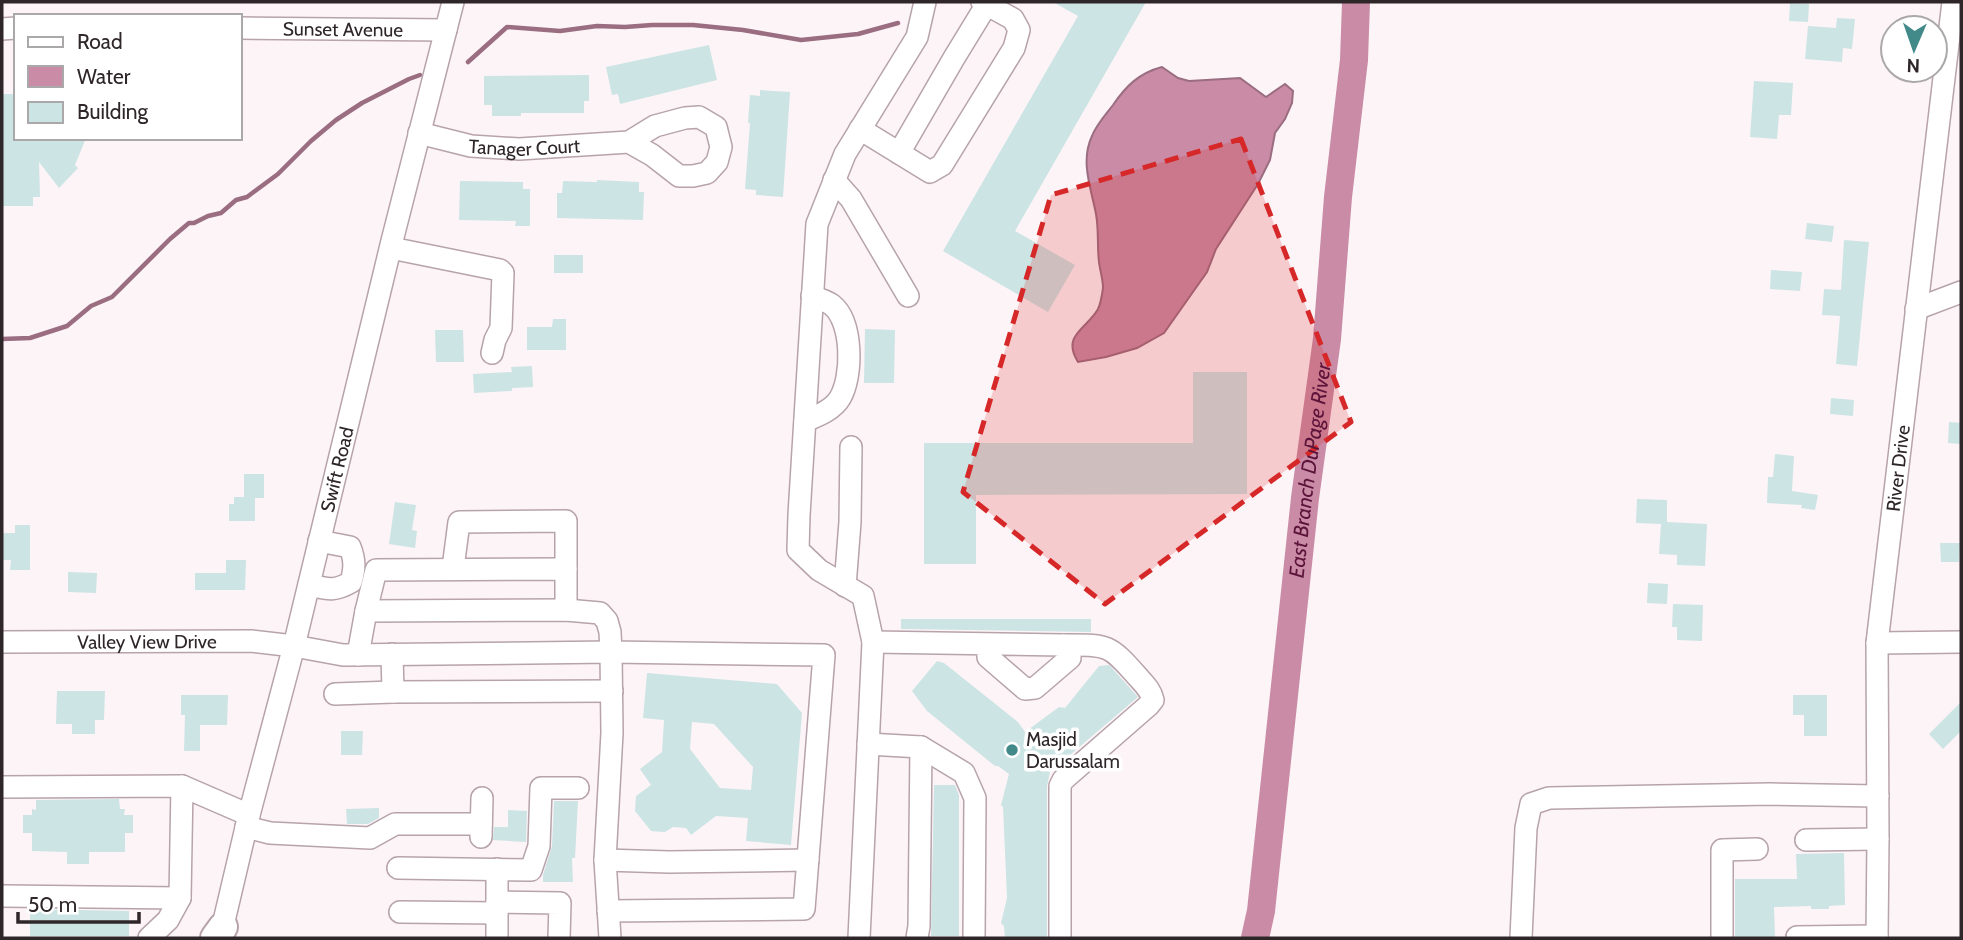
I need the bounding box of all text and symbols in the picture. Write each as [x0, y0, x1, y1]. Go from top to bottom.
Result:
legend [14, 14, 242, 140]
north arrow [1879, 14, 1949, 84]
street label: Sunset Avenue [283, 17, 403, 42]
text: Road [77, 29, 123, 54]
text: N [1906, 54, 1921, 77]
text: Water [77, 64, 131, 89]
text: Building [77, 99, 149, 124]
street label: Tanager Court [468, 134, 581, 161]
water label: East Branch DuPage River [1284, 360, 1336, 579]
street label: River Drive [1882, 423, 1915, 513]
street label: Swift Road [316, 425, 359, 514]
street label: Valley View Drive [77, 630, 217, 654]
place label: Masjid Darussalam [1026, 728, 1120, 773]
marker: Masjid Darussalam [1004, 742, 1020, 758]
scale bar [18, 880, 138, 924]
text: 50 m [28, 892, 77, 917]

